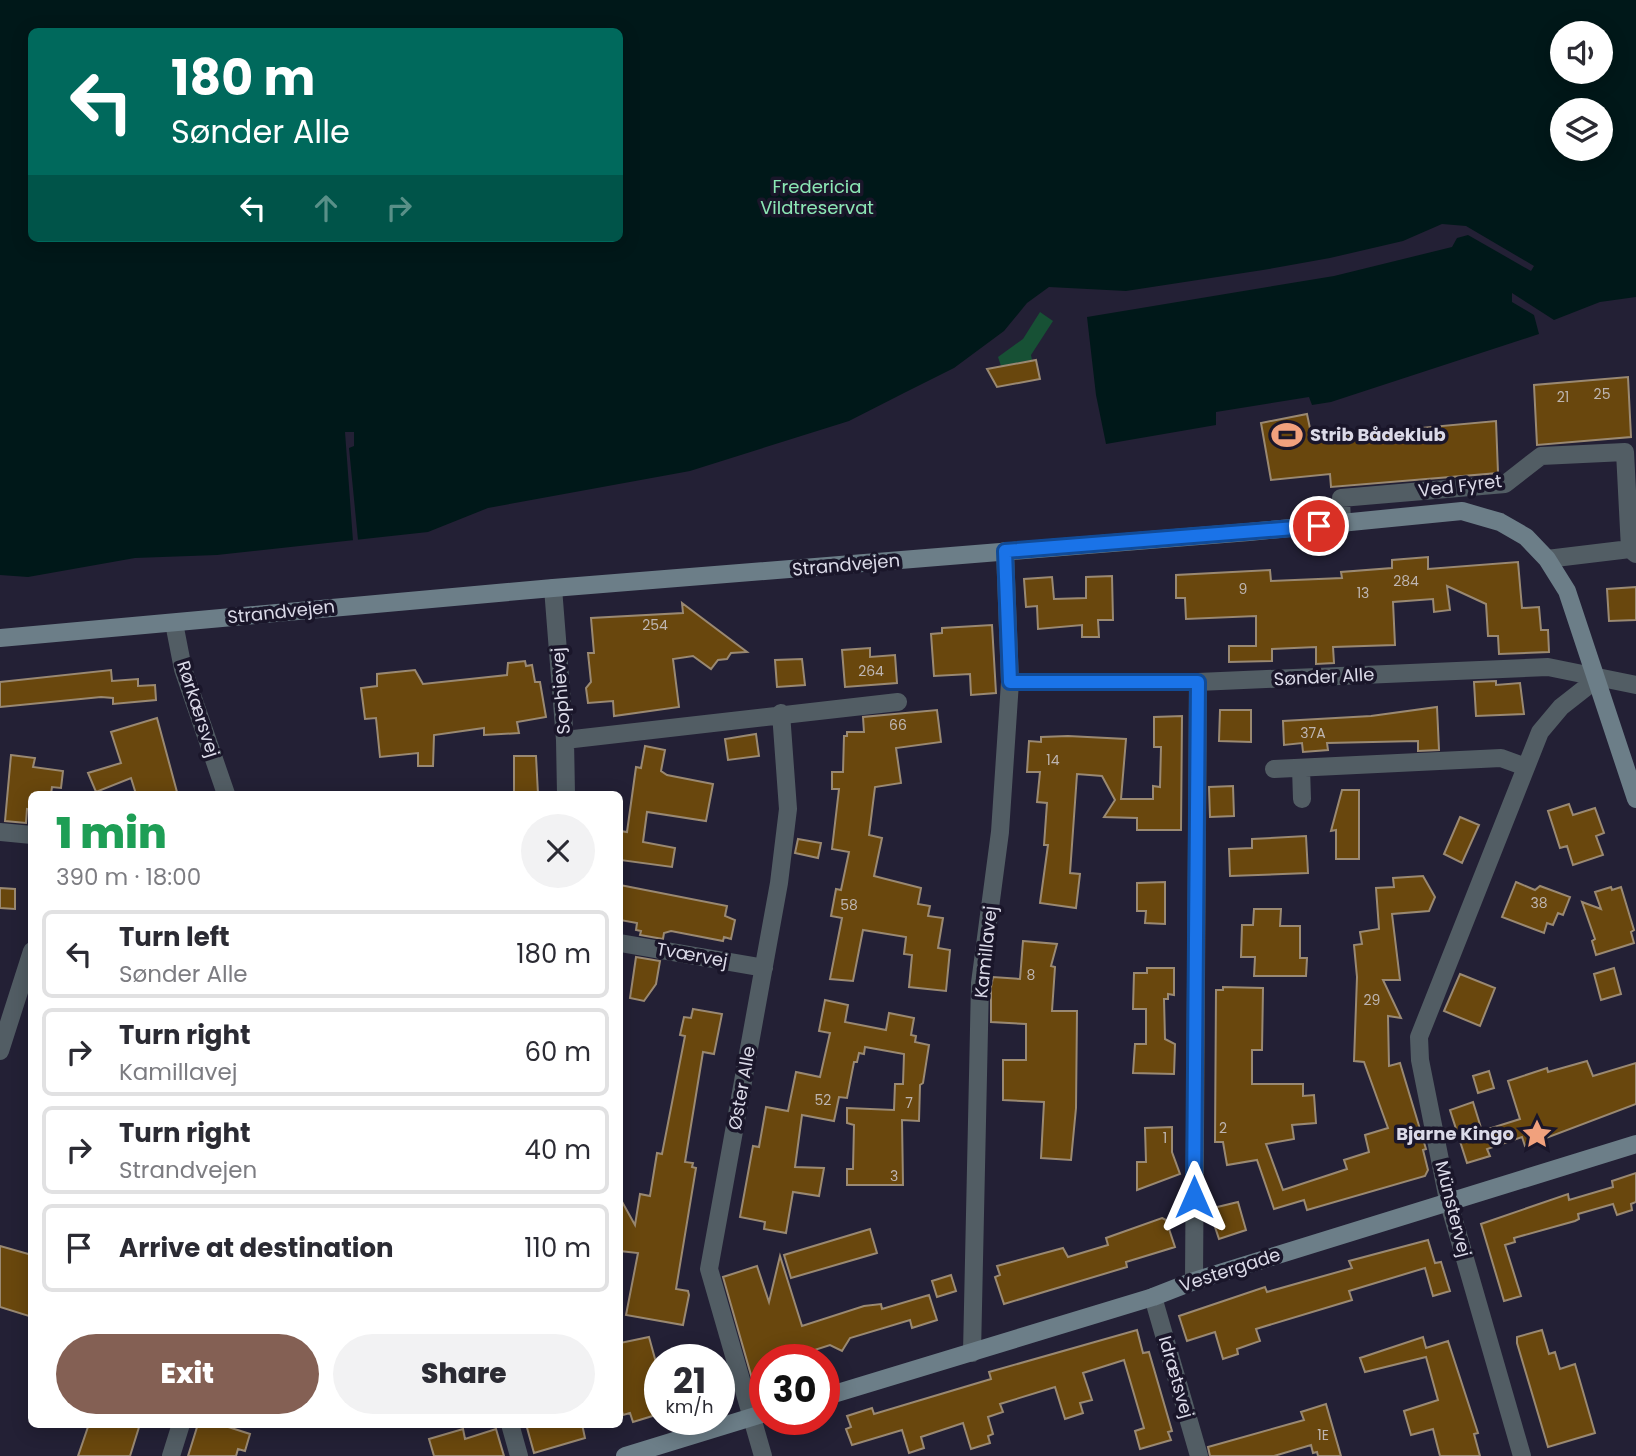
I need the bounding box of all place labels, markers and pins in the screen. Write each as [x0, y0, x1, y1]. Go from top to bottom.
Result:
sports icon: Strib Bådeklub [1270, 418, 1304, 452]
place label: Strib Bådeklub [1310, 422, 1446, 447]
pin [1289, 496, 1349, 556]
place icon: Bjarne Kingo [1520, 1117, 1554, 1151]
place label: Bjarne Kingo [1396, 1121, 1514, 1146]

